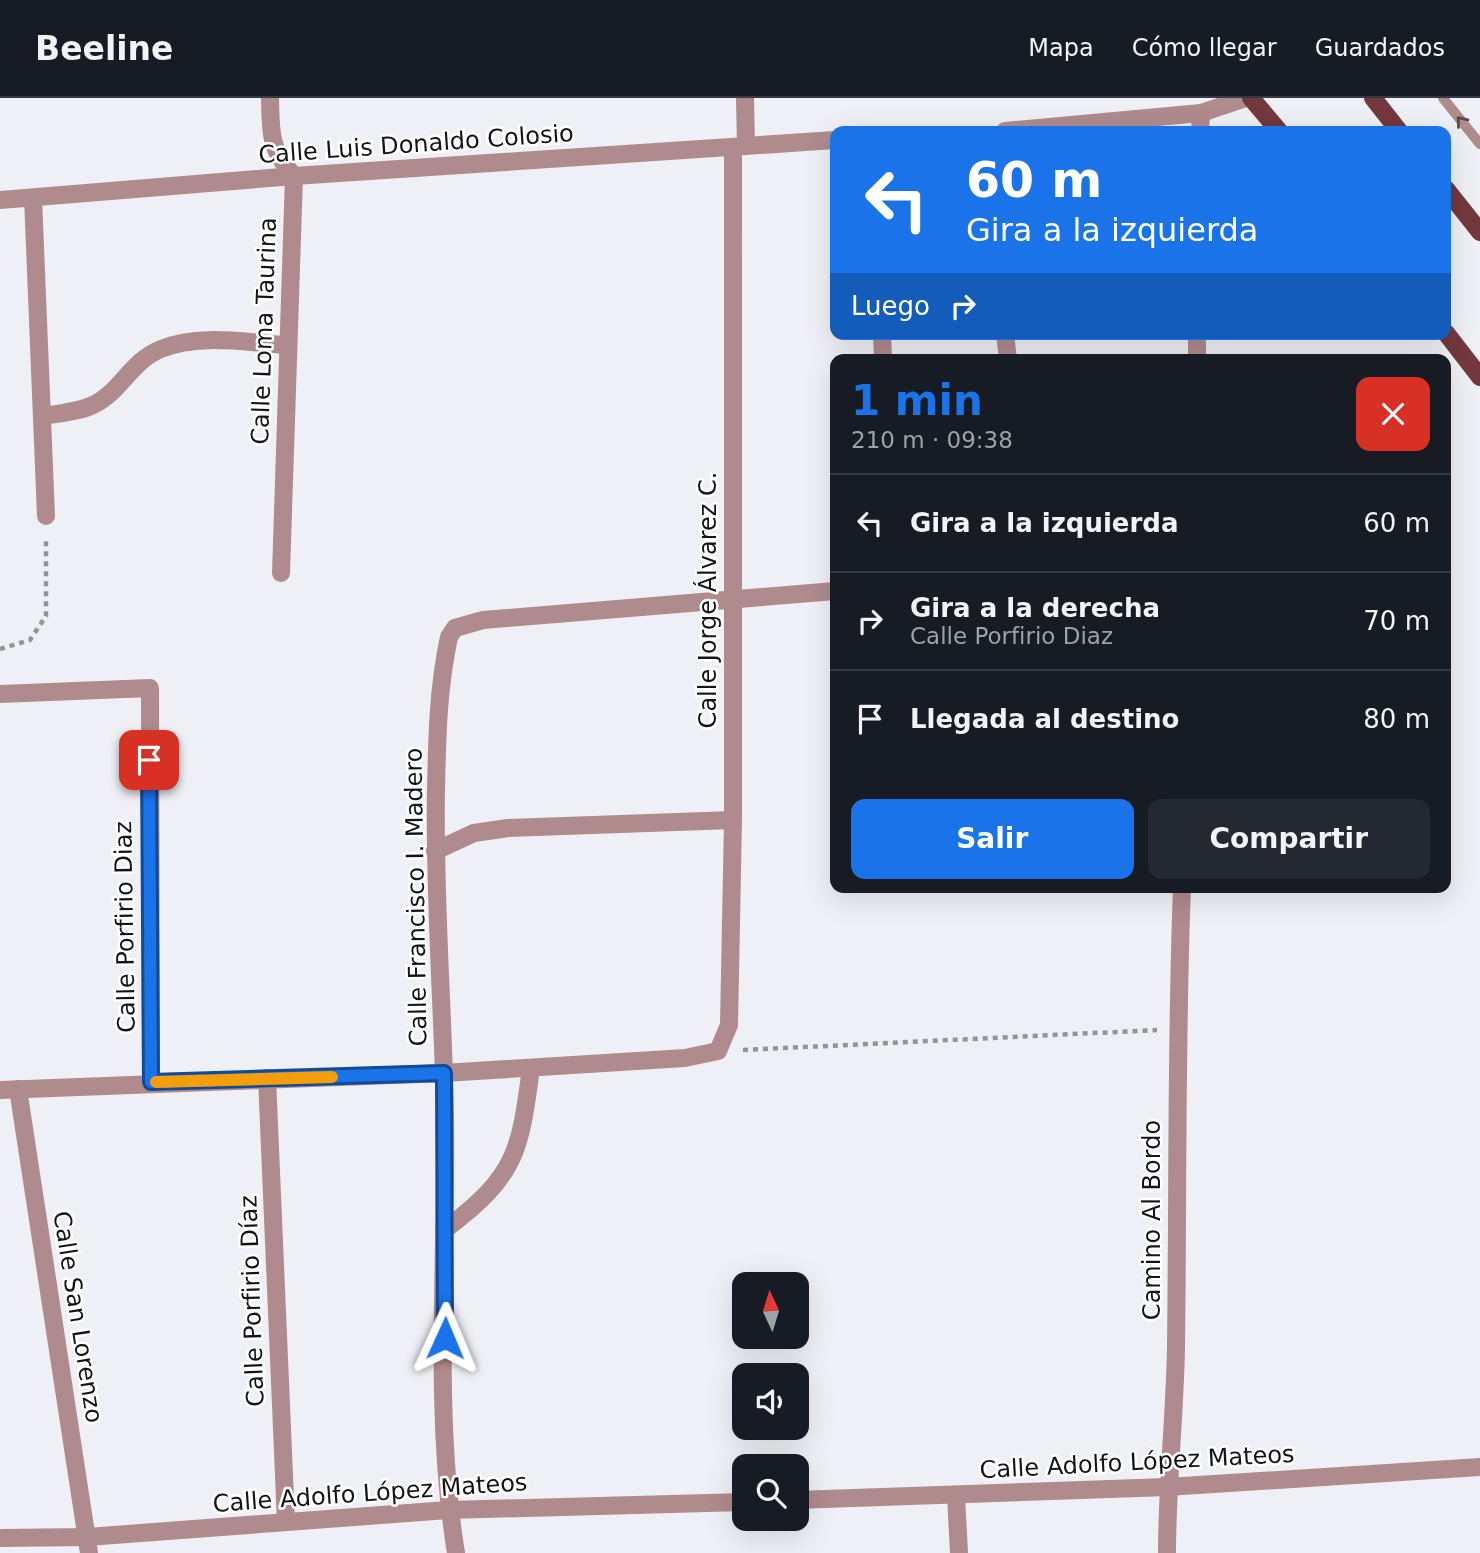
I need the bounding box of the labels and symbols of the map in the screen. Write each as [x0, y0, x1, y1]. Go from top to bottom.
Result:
one-way arrow [1457, 117, 1470, 129]
street label: Calle Luis Donaldo Colosio [257, 119, 575, 169]
street label: Calle Loma Taurina [246, 217, 282, 445]
street label: Calle Jorge Álvarez C. [693, 472, 722, 728]
pin [119, 730, 179, 790]
street label: Calle Francisco I. Madero [399, 747, 433, 1047]
street label: Calle Porfirio Diaz [109, 821, 141, 1033]
street label: Camino Al Bordo [1138, 1120, 1166, 1320]
street label: Calle Porfirio Díaz [234, 1195, 270, 1407]
street label: Calle San Lorenzo [47, 1209, 109, 1425]
north arrow [732, 1272, 808, 1349]
position arrow [408, 1301, 482, 1375]
street label: Calle Adolfo López Mateos [979, 1440, 1295, 1484]
street label: Calle Adolfo López Mateos [212, 1468, 528, 1518]

